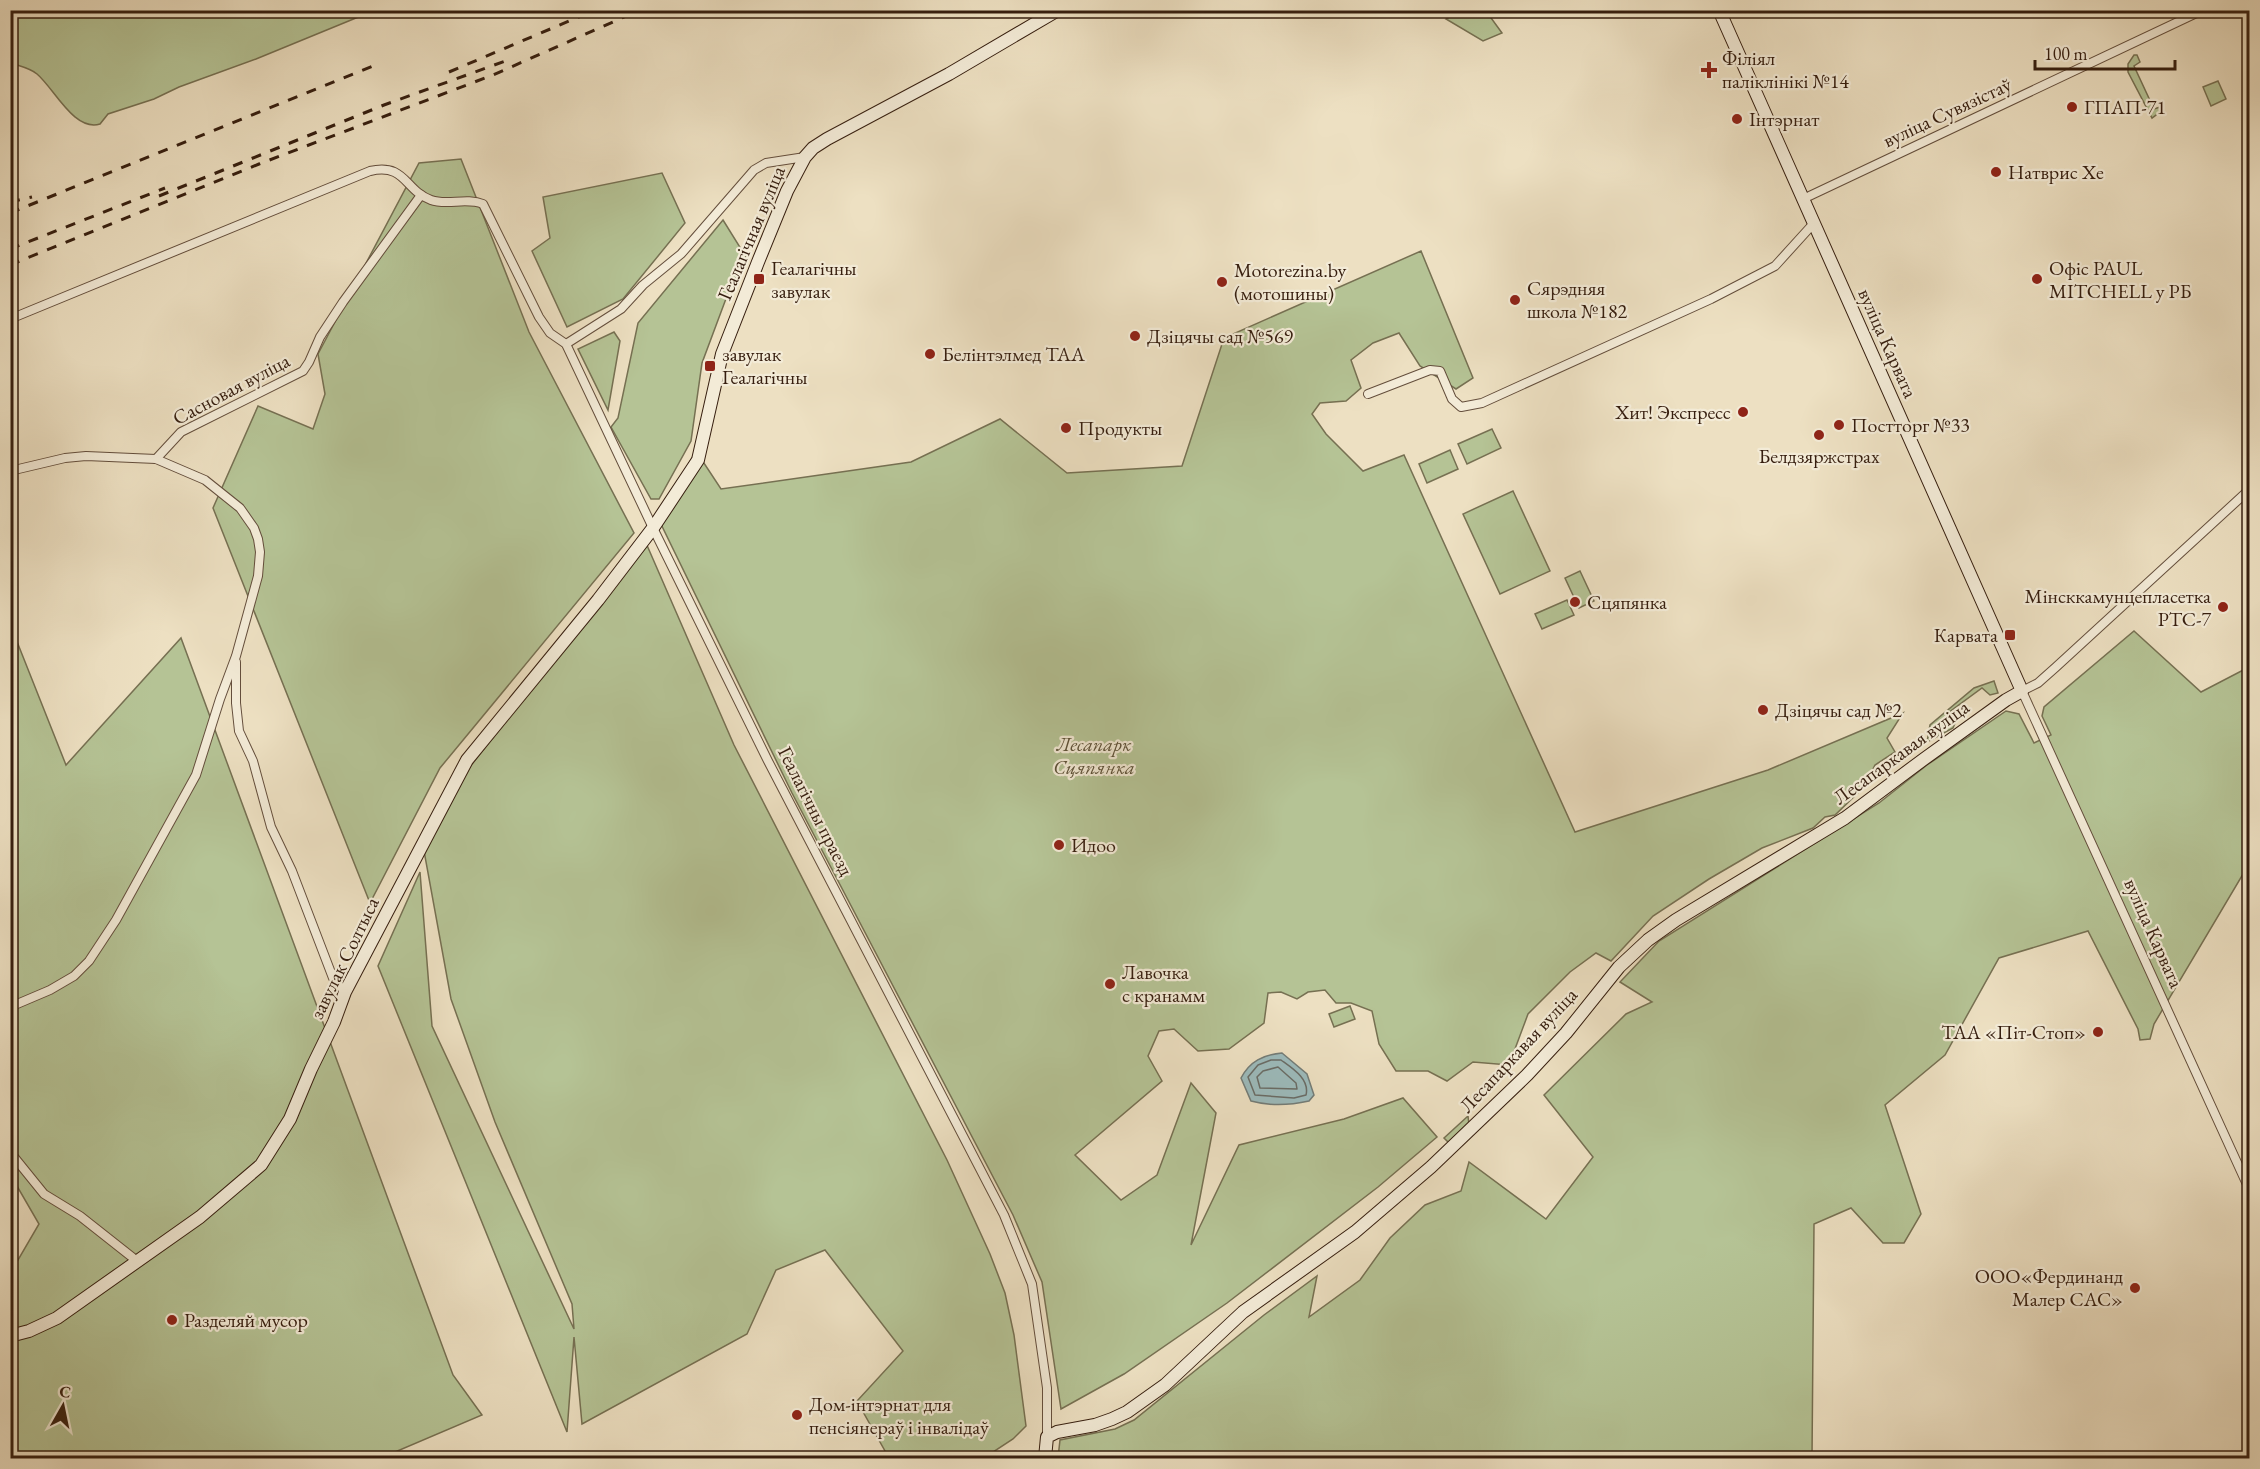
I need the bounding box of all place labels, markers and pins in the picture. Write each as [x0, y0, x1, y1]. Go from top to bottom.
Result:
place label: Філіял паліклінікі №14 [1722, 45, 1849, 94]
marker: Філіял паліклінікі №14 [1700, 61, 1718, 79]
place label: ГПАП-71 [2084, 94, 2166, 120]
marker: ГПАП-71 [2065, 100, 2079, 114]
place label: Інтэрнат [1749, 106, 1820, 132]
marker: Інтэрнат [1730, 112, 1744, 126]
place label: Натврис Хе [2008, 159, 2104, 185]
marker: Натврис Хе [1989, 165, 2003, 179]
place label: Геалагічны завулак [771, 255, 857, 304]
place label: Офіс PAUL MITCHELL у РБ [2049, 255, 2192, 304]
place label: Motorezina.by (мотошины) [1234, 257, 1347, 306]
marker: Геалагічны завулак [752, 272, 766, 286]
marker: Офіс PAUL MITCHELL у РБ [2030, 272, 2044, 286]
marker: Motorezina.by (мотошины) [1215, 275, 1229, 289]
place label: Сярэдняя школа №182 [1527, 275, 1628, 324]
marker: Сярэдняя школа №182 [1508, 293, 1522, 307]
place label: Дзіцячы сад №569 [1147, 323, 1293, 349]
marker: Дзіцячы сад №569 [1128, 329, 1142, 343]
place label: завулак Геалагічны [722, 341, 808, 390]
place label: Белінтэлмед ТАА [942, 341, 1085, 367]
marker: Белінтэлмед ТАА [923, 347, 937, 361]
marker: завулак Геалагічны [703, 359, 717, 373]
place label: Хит! Экспресс [1614, 399, 1731, 425]
marker: Хит! Экспресс [1736, 405, 1750, 419]
place label: Постторг №33 [1851, 412, 1970, 438]
place label: Продукты [1078, 415, 1162, 441]
marker: Постторг №33 [1832, 418, 1846, 432]
marker: Продукты [1059, 421, 1073, 435]
marker: Белдзяржстрах [1812, 428, 1826, 442]
place label: Белдзяржстрах [1758, 443, 1880, 469]
place label: Мінсккамунцепласетка РТС-7 [2025, 583, 2211, 632]
place label: Сцяпянка [1587, 589, 1667, 615]
marker: Сцяпянка [1568, 595, 1582, 609]
marker: Мінсккамунцепласетка РТС-7 [2216, 600, 2230, 614]
place label: Карвата [1934, 622, 1998, 648]
marker: Карвата [2003, 628, 2017, 642]
place label: Дзіцячы сад №2 [1775, 697, 1902, 723]
marker: Дзіцячы сад №2 [1756, 703, 1770, 717]
place label: Идоо [1071, 832, 1116, 858]
marker: Идоо [1052, 838, 1066, 852]
place label: Лавочка с кранамм [1122, 959, 1206, 1008]
marker: Лавочка с кранамм [1103, 977, 1117, 991]
place label: ТАА «Піт-Стоп» [1941, 1019, 2086, 1045]
marker: ТАА «Піт-Стоп» [2091, 1025, 2105, 1039]
place label: ООО«Фердинанд Малер САС» [1975, 1263, 2123, 1312]
marker: ООО«Фердинанд Малер САС» [2128, 1281, 2142, 1295]
place label: Разделяй мусор [184, 1307, 308, 1333]
marker: Разделяй мусор [165, 1313, 179, 1327]
place label: Дом-інтэрнат для пенсіянераў і інвалідаў [809, 1391, 989, 1440]
marker: Дом-інтэрнат для пенсіянераў і інвалідаў [790, 1408, 804, 1422]

